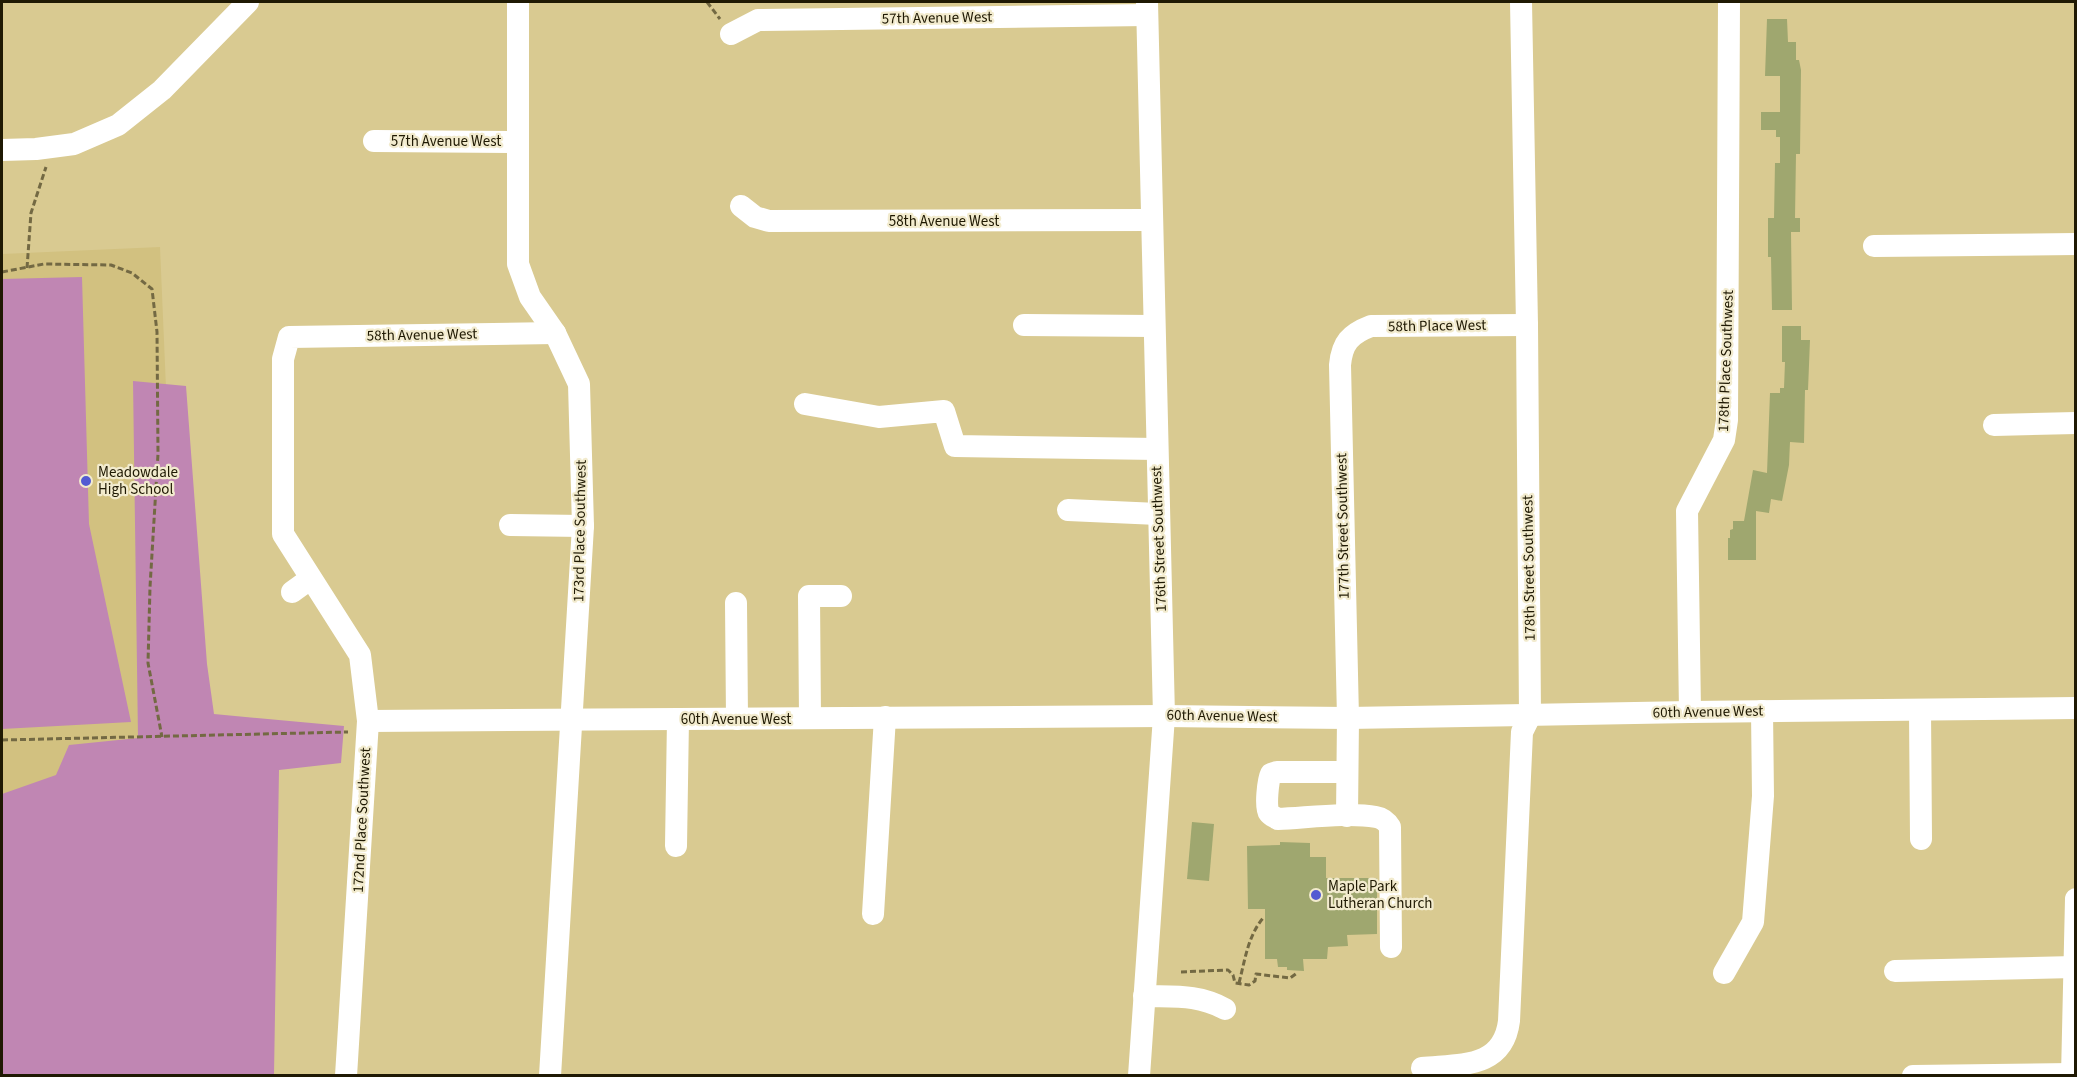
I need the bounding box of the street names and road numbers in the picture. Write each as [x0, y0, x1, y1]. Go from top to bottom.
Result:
street label: 57th Avenue West [881, 7, 993, 29]
street label: 57th Avenue West [391, 131, 501, 152]
street label: 58th Avenue West [889, 211, 999, 232]
street label: 178th Place Southwest [1713, 290, 1739, 432]
street label: 58th Place West [1388, 315, 1486, 337]
street label: 58th Avenue West [366, 324, 478, 346]
street label: 177th Street Southwest [1331, 453, 1355, 599]
street label: 173rd Place Southwest [568, 460, 592, 602]
street label: 176th Street Southwest [1146, 466, 1172, 612]
street label: 178th Street Southwest [1517, 495, 1541, 641]
street label: 60th Avenue West [1652, 701, 1764, 723]
street label: 60th Avenue West [1166, 705, 1278, 727]
street label: 60th Avenue West [681, 709, 791, 730]
street label: 172nd Place Southwest [348, 747, 376, 893]

